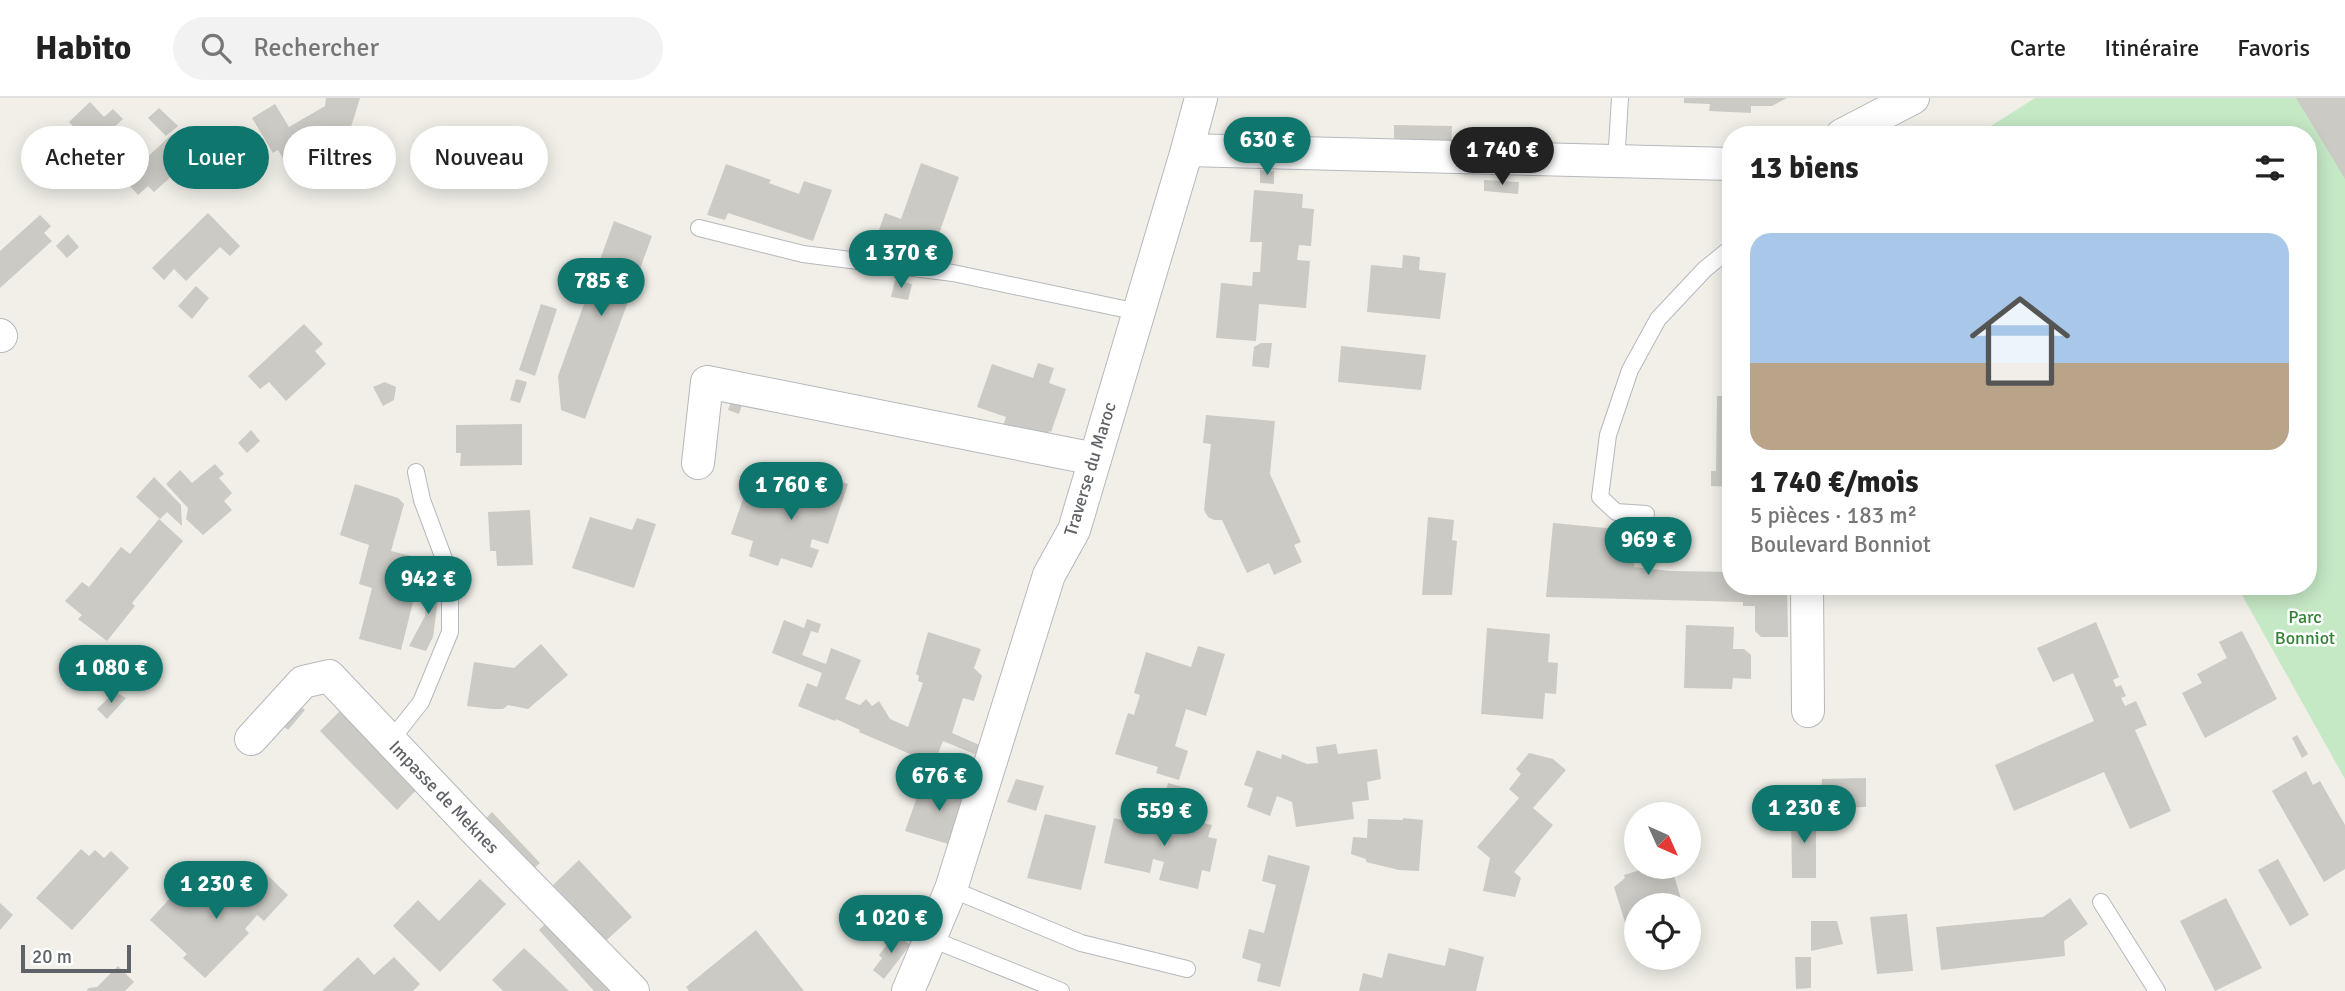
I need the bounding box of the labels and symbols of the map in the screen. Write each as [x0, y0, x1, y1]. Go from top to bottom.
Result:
pin: 630 € [1218, 118, 1316, 177]
pin: 1 740 € [1437, 127, 1567, 187]
pin: 1 370 € [836, 230, 966, 290]
pin: 785 € [552, 258, 650, 318]
street label: Traverse du Maroc [1059, 399, 1121, 539]
pin: 1 760 € [726, 462, 856, 522]
pin: 969 € [1599, 518, 1697, 577]
pin: 942 € [379, 556, 477, 616]
park label: Parc Bonniot [2275, 606, 2335, 649]
pin: 1 080 € [46, 646, 176, 705]
street label: Impasse de Meknes [384, 736, 504, 858]
pin: 676 € [890, 754, 988, 813]
pin: 1 230 € [1739, 786, 1869, 845]
pin: 559 € [1115, 788, 1213, 848]
north arrow [1624, 802, 1701, 878]
pin: 1 230 € [151, 862, 281, 921]
pin: 1 020 € [826, 896, 956, 955]
scale bar [21, 942, 131, 974]

